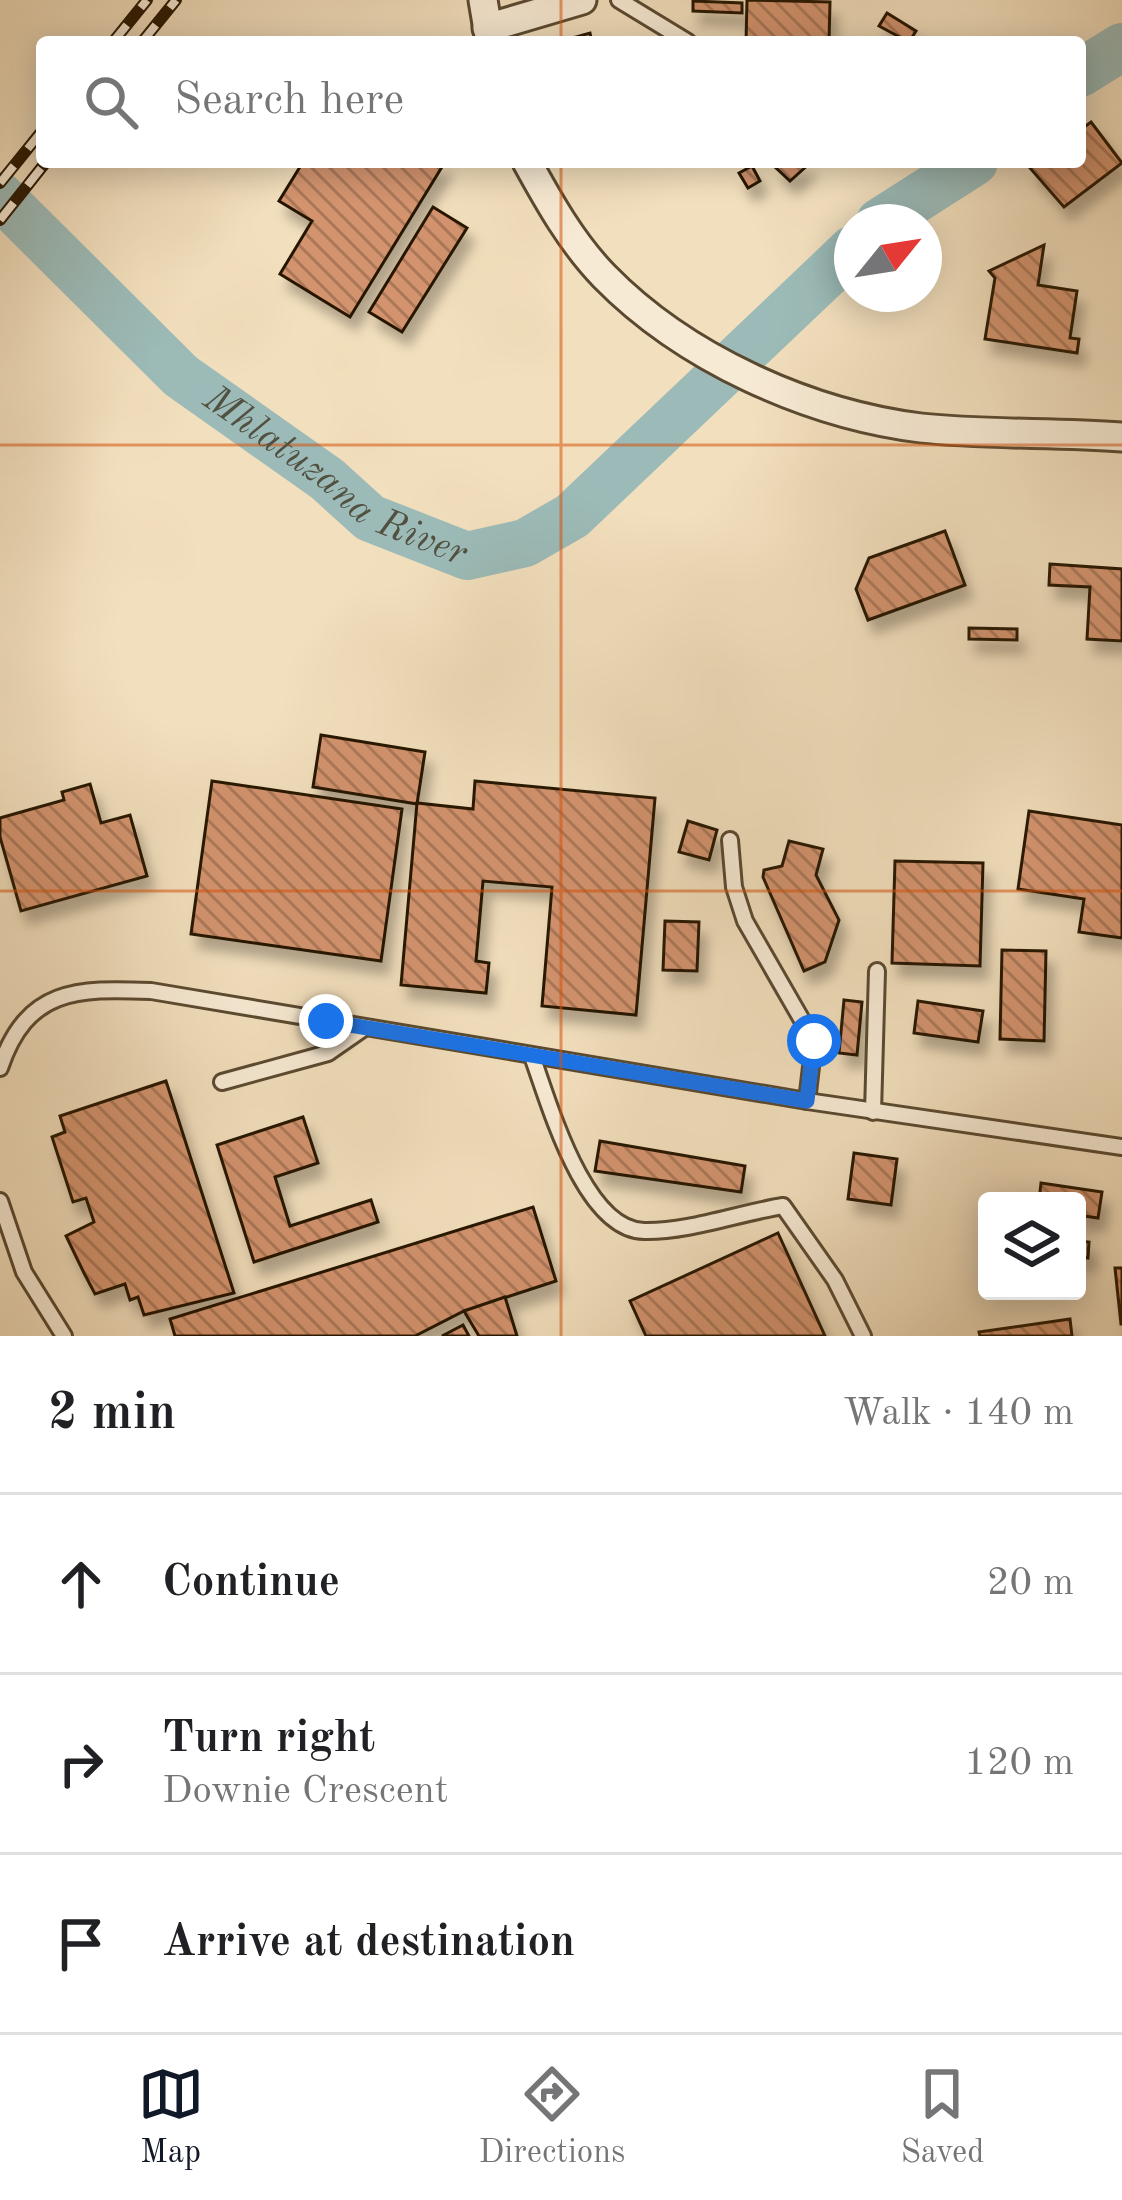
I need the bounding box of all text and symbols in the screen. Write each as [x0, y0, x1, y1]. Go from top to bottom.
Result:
search box [36, 36, 1086, 168]
icon: search [78, 69, 144, 135]
text: Search here [174, 79, 404, 124]
north arrow [834, 204, 942, 312]
water label: Mhlatuzana River [196, 378, 473, 574]
route end [299, 994, 353, 1048]
route start [787, 1014, 841, 1068]
map controls [978, 1192, 1086, 1300]
button: layers [978, 1192, 1086, 1300]
text: 2 min [48, 1389, 176, 1440]
text: Walk · 140 m [843, 1394, 1074, 1433]
icon: ahead [48, 1551, 114, 1617]
text: Continue [162, 1561, 340, 1606]
text: 20 m [987, 1564, 1074, 1603]
text: Turn right [162, 1717, 375, 1762]
icon: right [48, 1731, 114, 1797]
text: 120 m [964, 1744, 1074, 1783]
text: Downie Crescent [162, 1772, 449, 1811]
icon: arrive [48, 1911, 114, 1977]
text: Arrive at destination [162, 1921, 575, 1966]
tab: Map [138, 2061, 204, 2174]
tab: Directions [479, 2061, 625, 2174]
tab: Saved [900, 2061, 984, 2174]

